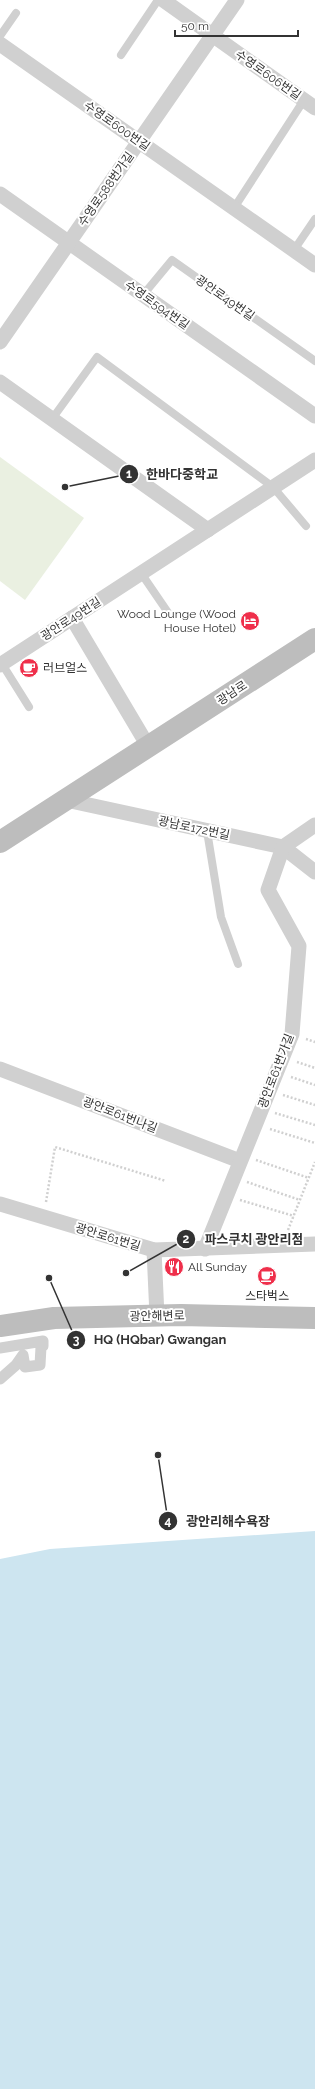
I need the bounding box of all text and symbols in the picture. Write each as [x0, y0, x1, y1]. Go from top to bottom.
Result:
scale bar [175, 12, 298, 38]
text: 50 m [181, 19, 209, 33]
street label: 수영로606번길 [232, 47, 304, 103]
street label: 수영로600번길 [81, 98, 153, 154]
street label: 수영로588번가길 [75, 149, 137, 229]
street label: 광안로49번길 [193, 273, 257, 323]
street label: 수영로594번길 [122, 278, 192, 332]
callout: 한바다중학교 [119, 462, 226, 487]
text: 1 [126, 467, 132, 481]
text: 한바다중학교 [146, 467, 218, 482]
street label: 광안로49번길 [38, 594, 104, 644]
place label: Wood Lounge (Wood House Hotel) [117, 607, 236, 635]
hotel icon: Wood Lounge (Wood House Hotel) [239, 610, 261, 632]
cafe icon: 러브얼스 [18, 657, 40, 679]
place label: 러브얼스 [43, 661, 87, 675]
street label: 광남로 [214, 678, 250, 708]
street label: 광남로172번길 [157, 814, 231, 842]
street label: 광안로61번가길 [255, 1032, 297, 1110]
street label: 광안로61번나길 [81, 1094, 159, 1136]
street label: 광안로61번길 [74, 1220, 142, 1254]
callout: 파스쿠치 광안리점 [176, 1227, 311, 1252]
text: 2 [183, 1232, 190, 1246]
text: 파스쿠치 광안리점 [205, 1232, 303, 1247]
restaurant icon: All Sunday [163, 1256, 185, 1278]
place label: All Sunday [188, 1260, 248, 1274]
cafe icon: 스타벅스 [256, 1265, 278, 1287]
place label: 스타벅스 [245, 1289, 289, 1303]
street label: 광안해변로 [129, 1309, 185, 1323]
callout: HQ (HQbar) Gwangan [66, 1327, 235, 1352]
text: HQ (HQbar) Gwangan [94, 1332, 227, 1347]
text: 3 [73, 1333, 80, 1347]
callout: 광안리해수욕장 [158, 1509, 278, 1534]
text: 4 [165, 1514, 172, 1528]
text: 광안리해수욕장 [186, 1514, 270, 1529]

